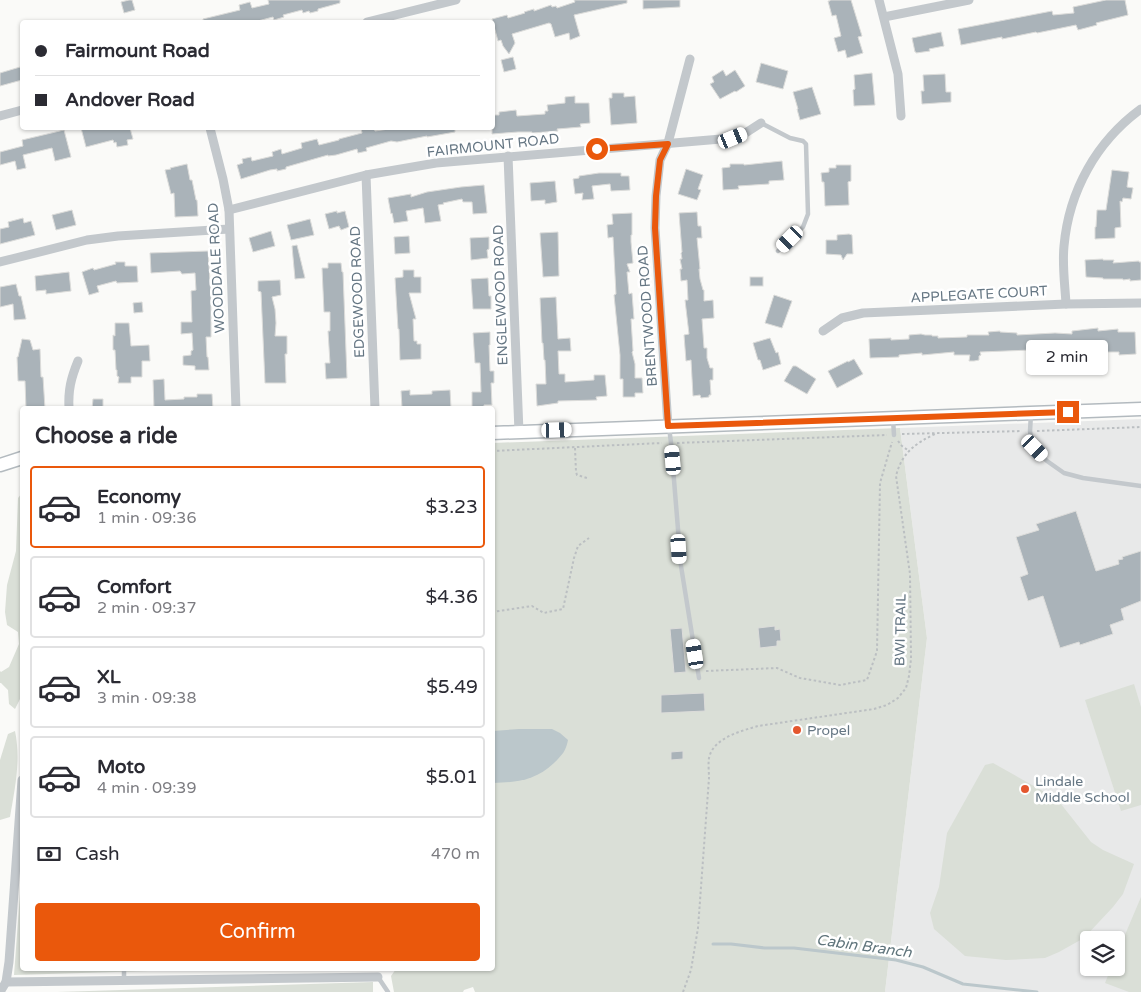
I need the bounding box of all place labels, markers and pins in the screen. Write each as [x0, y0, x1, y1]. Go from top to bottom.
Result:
place label: Propel [807, 722, 850, 739]
marker: Propel [791, 724, 803, 736]
place label: Lindale Middle School [1035, 773, 1130, 806]
marker: Lindale Middle School [1019, 783, 1031, 795]

